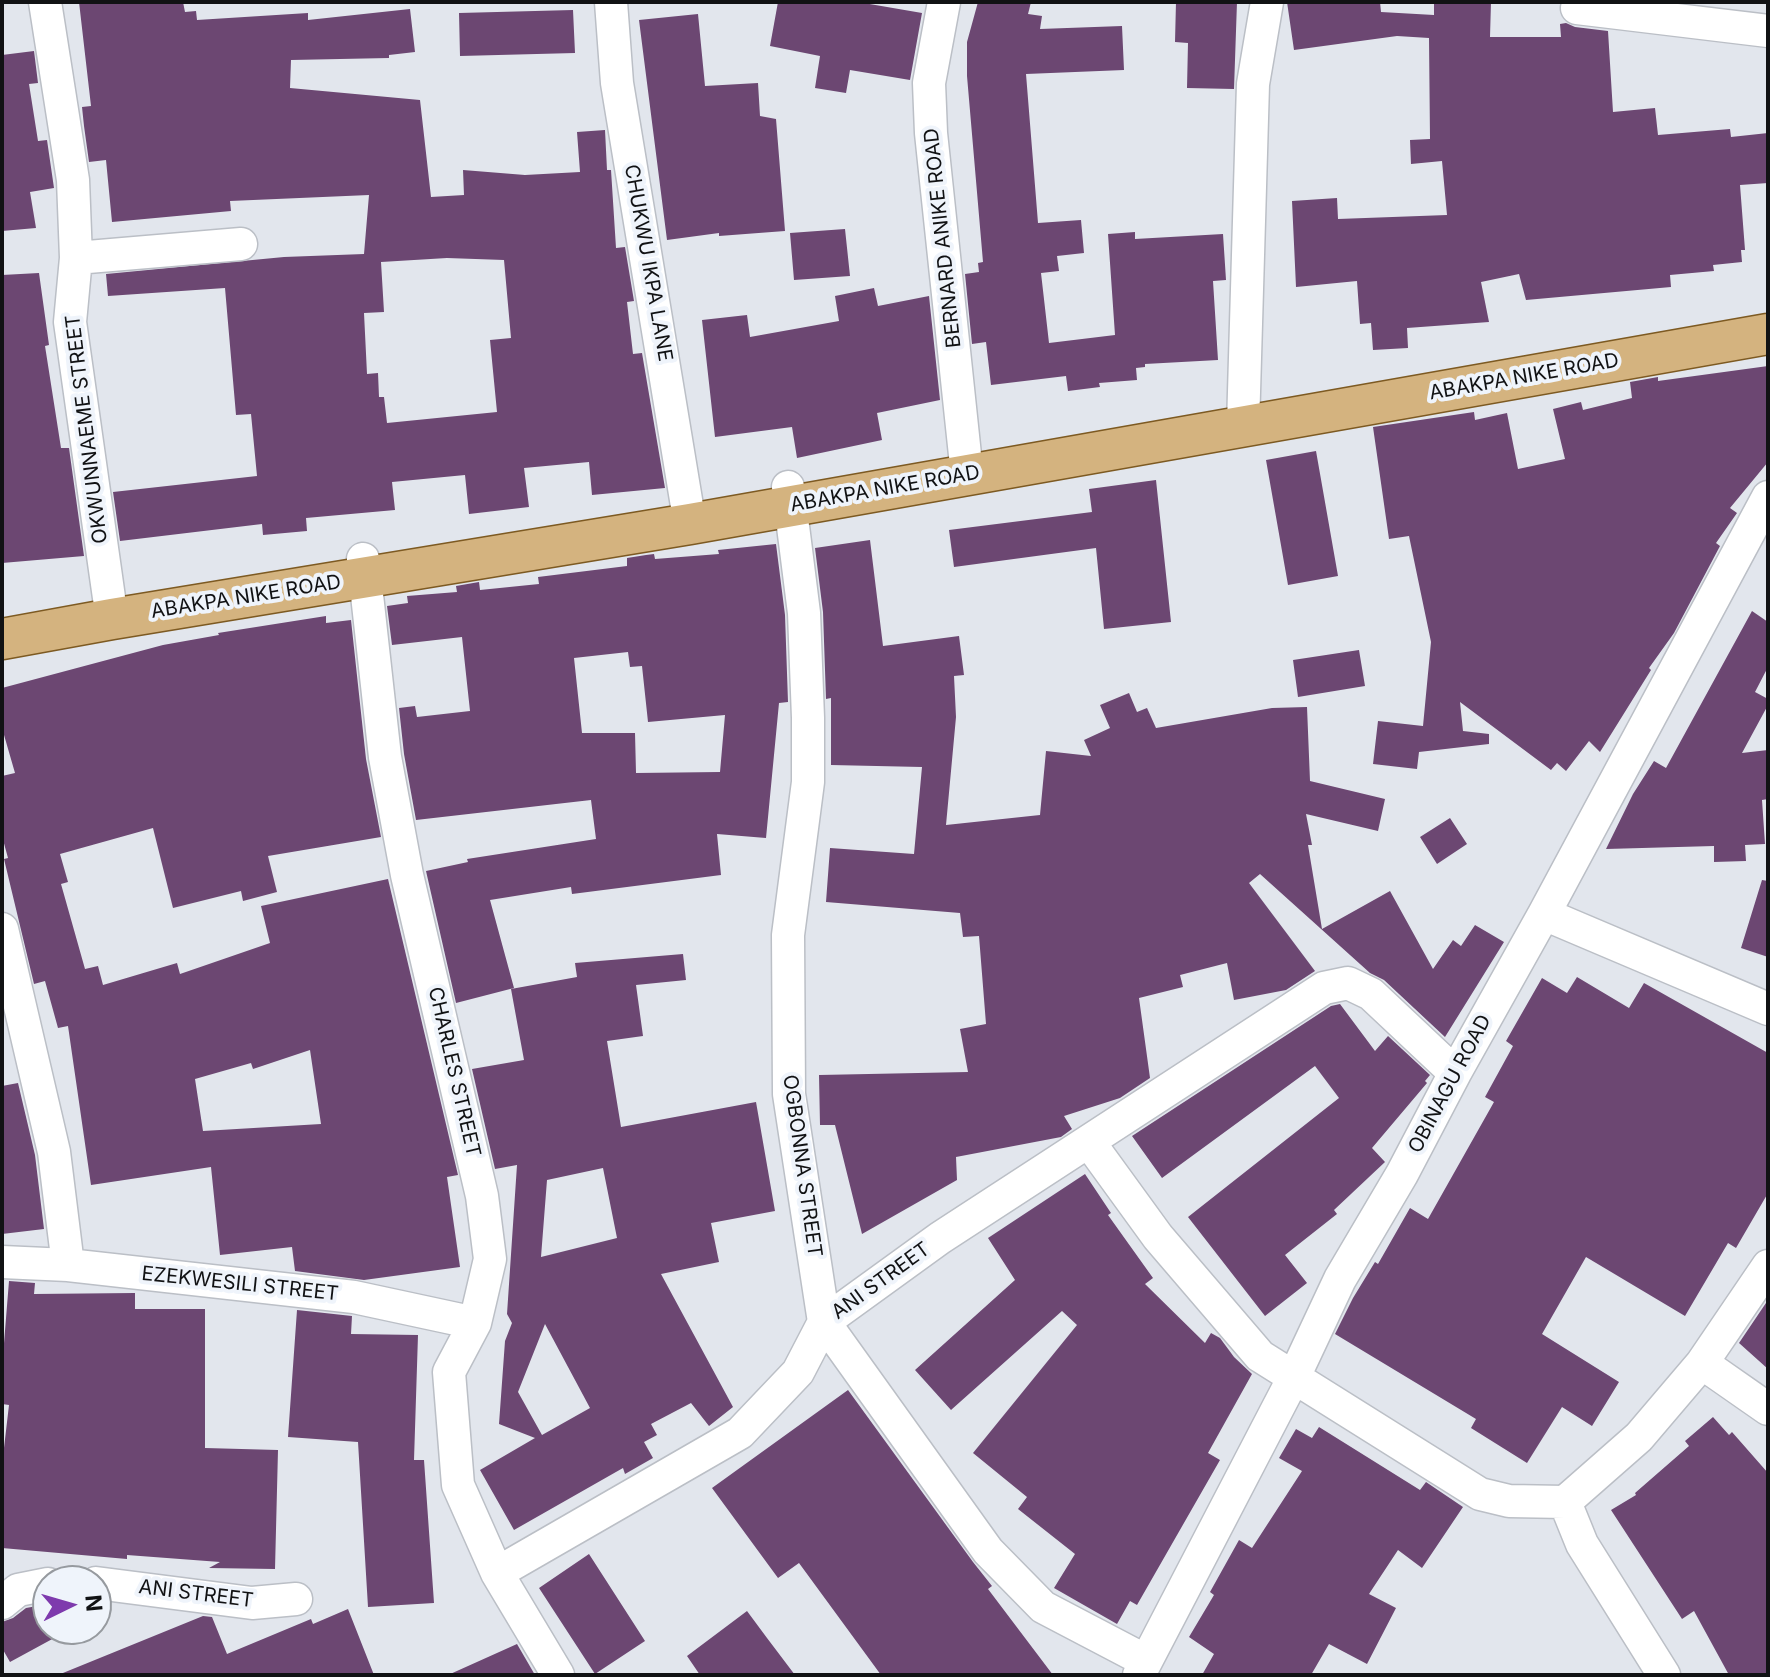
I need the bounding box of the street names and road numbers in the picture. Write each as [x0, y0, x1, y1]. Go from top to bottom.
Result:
street label: BERNARD ANIKE ROAD [920, 127, 966, 349]
street label: CHUKWU IKPA LANE [619, 163, 677, 363]
street label: OKWUNNAEME STREET [61, 313, 113, 545]
street label: ABAKPA NIKE ROAD [1427, 349, 1621, 405]
street label: ABAKPA NIKE ROAD [788, 461, 982, 517]
street label: ABAKPA NIKE ROAD [149, 570, 343, 624]
street label: CHARLES STREET [423, 985, 485, 1159]
street label: OBINAGU ROAD [1403, 1011, 1497, 1157]
street label: OGBONNA STREET [777, 1073, 827, 1259]
street label: ANI STREET [827, 1237, 935, 1325]
street label: EZEKWESILI STREET [140, 1262, 340, 1306]
street label: ANI STREET [137, 1575, 255, 1613]

